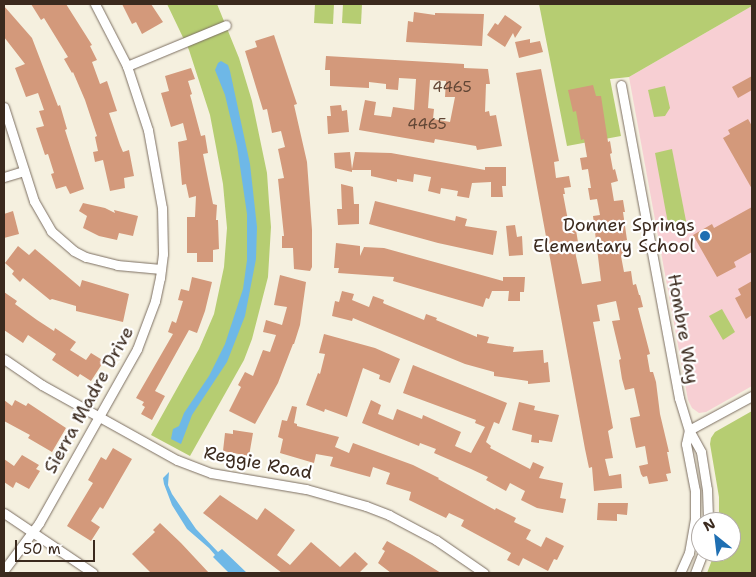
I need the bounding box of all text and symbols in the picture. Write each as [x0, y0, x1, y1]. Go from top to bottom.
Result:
house number: 4465 [432, 79, 472, 97]
house number: 4465 [407, 116, 447, 134]
place label: Donner Springs Elementary School [533, 215, 695, 258]
marker: Donner Springs Elementary School [699, 230, 711, 242]
street label: Hombre Way [663, 272, 703, 386]
street label: Sierra Madre Drive [40, 323, 138, 477]
street label: Reggie Road [202, 442, 314, 484]
north arrow [691, 512, 741, 562]
text: N [700, 514, 718, 535]
scale bar [18, 530, 98, 562]
text: 50 m [23, 539, 61, 559]

